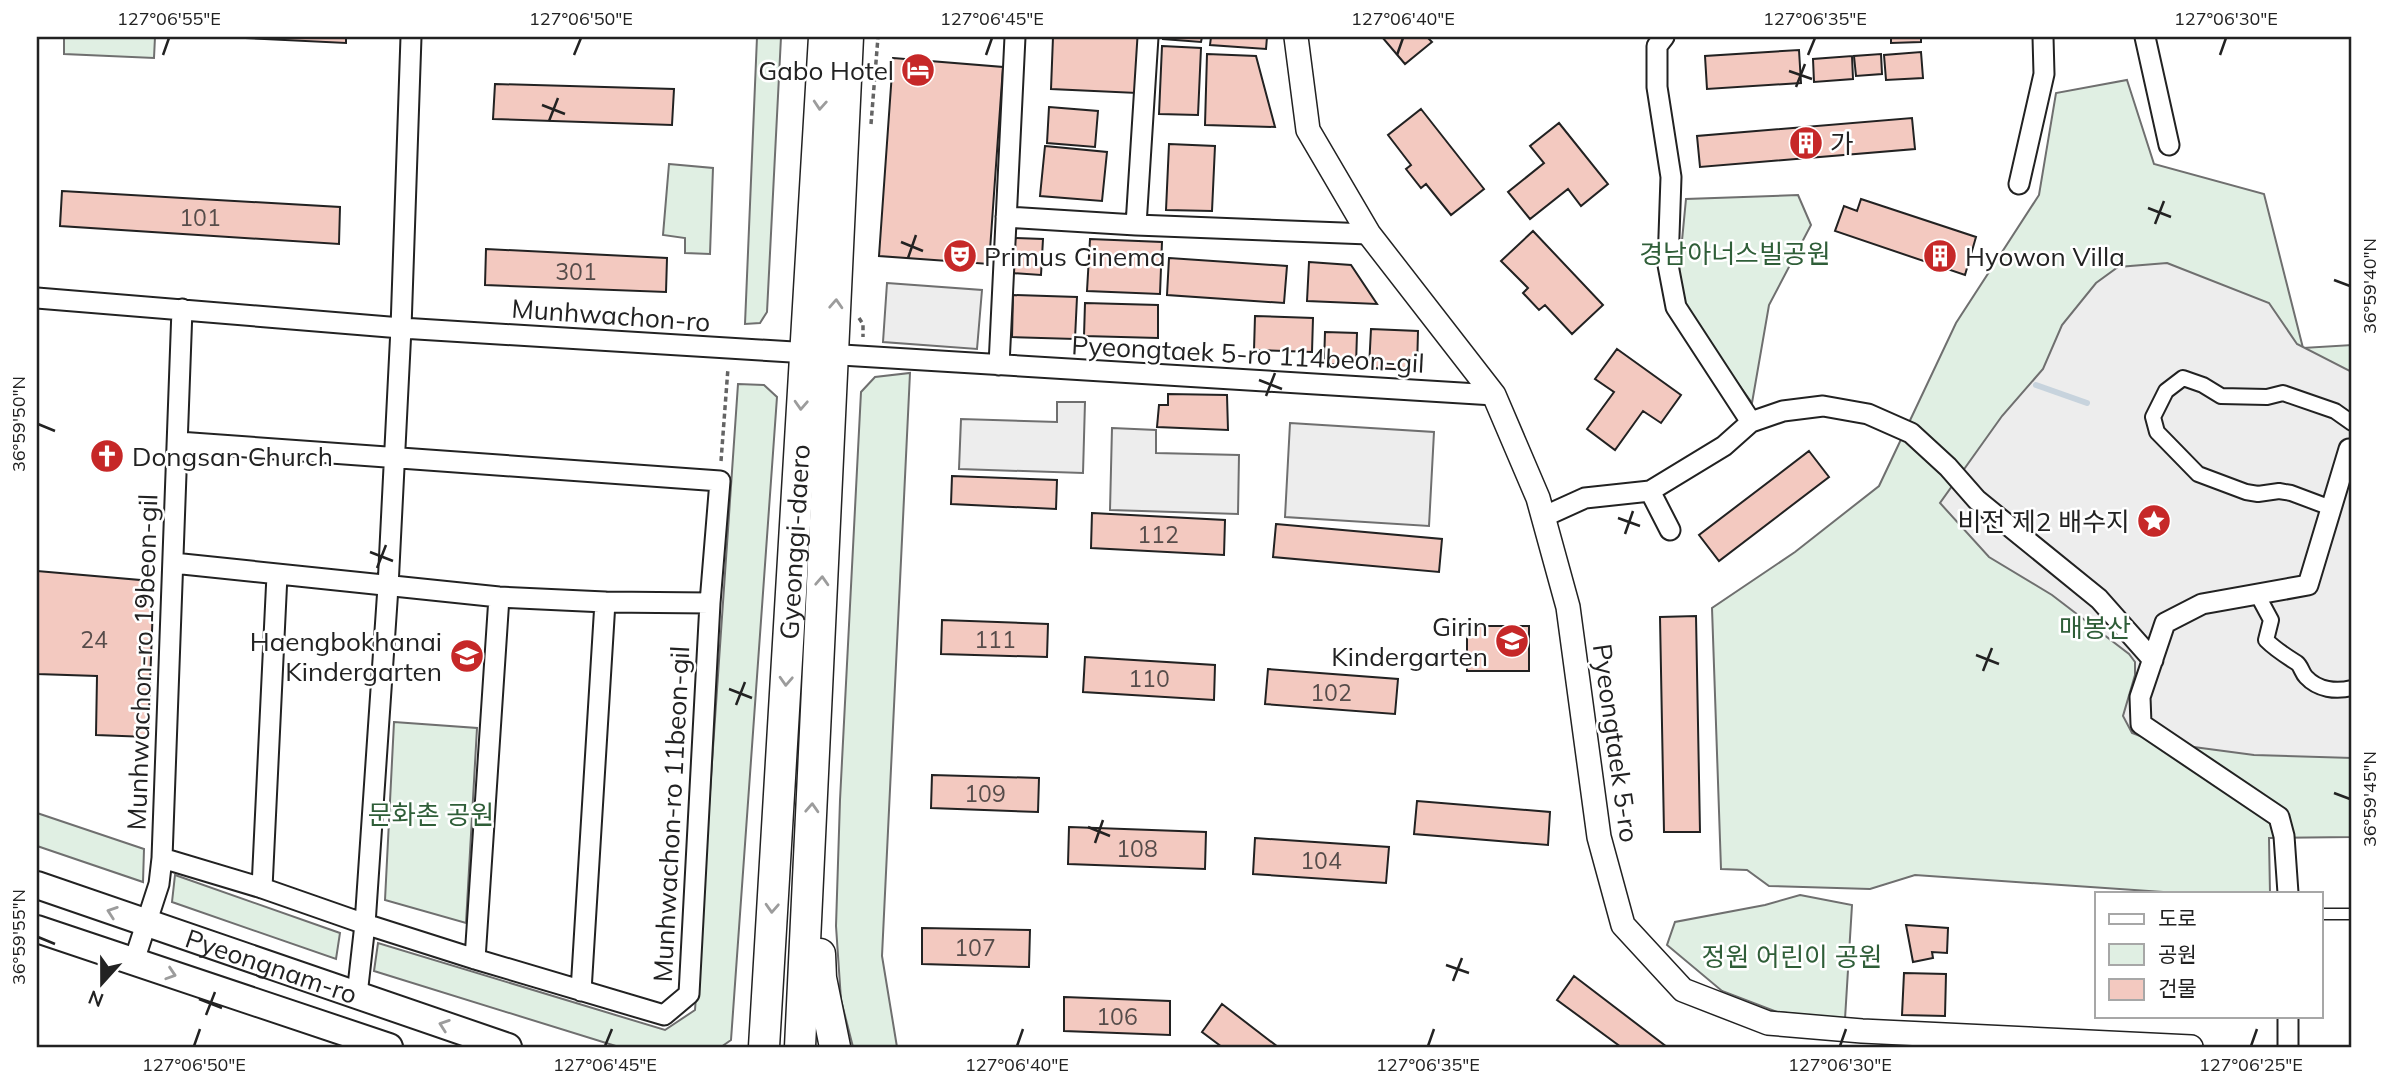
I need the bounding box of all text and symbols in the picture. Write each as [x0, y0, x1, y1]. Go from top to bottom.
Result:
text: 127°06'55"E [117, 7, 221, 30]
text: 127°06'50"E [529, 7, 633, 30]
text: 127°06'45"E [940, 7, 1044, 30]
text: 127°06'40"E [1351, 7, 1455, 30]
text: 127°06'35"E [1763, 7, 1867, 30]
text: 127°06'30"E [2174, 7, 2278, 30]
hotel icon: Gabo Hotel [899, 51, 937, 89]
place label: Gabo Hotel [758, 54, 894, 87]
one-way arrow [812, 100, 827, 111]
building icon: 가 [1787, 124, 1825, 162]
place label: 가 [1830, 127, 1854, 160]
house number: 101 [179, 203, 221, 232]
theatre icon: Primus Cinema [941, 237, 979, 275]
park label: 경남아너스빌공원 [1639, 237, 1831, 270]
building icon: Hyowon Villa [1921, 237, 1959, 275]
text: 36°59'40"N [2358, 238, 2381, 334]
place label: Primus Cinema [984, 240, 1166, 273]
place label: Hyowon Villa [1965, 240, 2125, 273]
house number: 301 [555, 257, 597, 286]
street label: Munhwachon-ro [511, 292, 711, 338]
one-way arrow [828, 299, 843, 310]
street label: Pyeongtaek 5-ro 114beon-gil [1071, 328, 1425, 380]
text: 36°59'50"N [7, 376, 30, 472]
one-way arrow [794, 400, 809, 411]
church icon: Dongsan Church [88, 437, 126, 475]
place label: Dongsan Church [132, 440, 333, 473]
street label: Gyeonggi-daero [772, 443, 816, 640]
street label: Munhwachon-ro 19beon-gil [120, 493, 164, 831]
place icon: 비전 제2 배수지 [2135, 502, 2173, 540]
place label: 비전 제2 배수지 [1957, 505, 2130, 538]
house number: 112 [1137, 520, 1179, 549]
one-way arrow [815, 575, 830, 586]
place label: Girin Kindergarten [1331, 610, 1488, 673]
park label: 매봉산 [2059, 611, 2131, 644]
school or university icon: Girin Kindergarten [1493, 622, 1531, 660]
house number: 24 [80, 625, 108, 654]
place label: Haengbokhanai Kindergarten [250, 625, 442, 688]
house number: 111 [974, 625, 1016, 654]
school or university icon: Haengbokhanai Kindergarten [448, 637, 486, 675]
street label: Pyeongtaek 5-ro [1586, 642, 1646, 844]
street label: Munhwachon-ro 11beon-gil [646, 645, 696, 983]
house number: 110 [1128, 664, 1170, 693]
one-way arrow [778, 676, 793, 687]
house number: 102 [1310, 678, 1352, 707]
text: 36°59'45"N [2358, 751, 2381, 847]
house number: 109 [964, 779, 1006, 808]
park label: 문화촌 공원 [368, 798, 494, 831]
one-way arrow [804, 802, 819, 813]
house number: 108 [1116, 834, 1158, 863]
house number: 104 [1300, 846, 1342, 875]
text: 36°59'55"N [7, 889, 30, 985]
legend [2095, 892, 2322, 1018]
one-way arrow [765, 903, 780, 914]
text: 도로 [2158, 905, 2197, 931]
one-way arrow [107, 906, 119, 920]
street label: Pyeongnam-ro [181, 921, 362, 1010]
house number: 107 [954, 933, 996, 962]
park label: 정원 어린이 공원 [1701, 940, 1883, 973]
text: 공원 [2158, 941, 2197, 967]
north arrow [66, 948, 136, 1018]
one-way arrow [165, 965, 177, 980]
text: 건물 [2158, 975, 2197, 1001]
text: N [85, 985, 107, 1013]
house number: 106 [1096, 1002, 1138, 1031]
one-way arrow [438, 1019, 450, 1033]
text: 127°06'50"E [142, 1053, 246, 1076]
text: 127°06'45"E [553, 1053, 657, 1076]
text: 127°06'40"E [965, 1053, 1069, 1076]
text: 127°06'35"E [1376, 1053, 1480, 1076]
text: 127°06'30"E [1788, 1053, 1892, 1076]
text: 127°06'25"E [2199, 1053, 2303, 1076]

